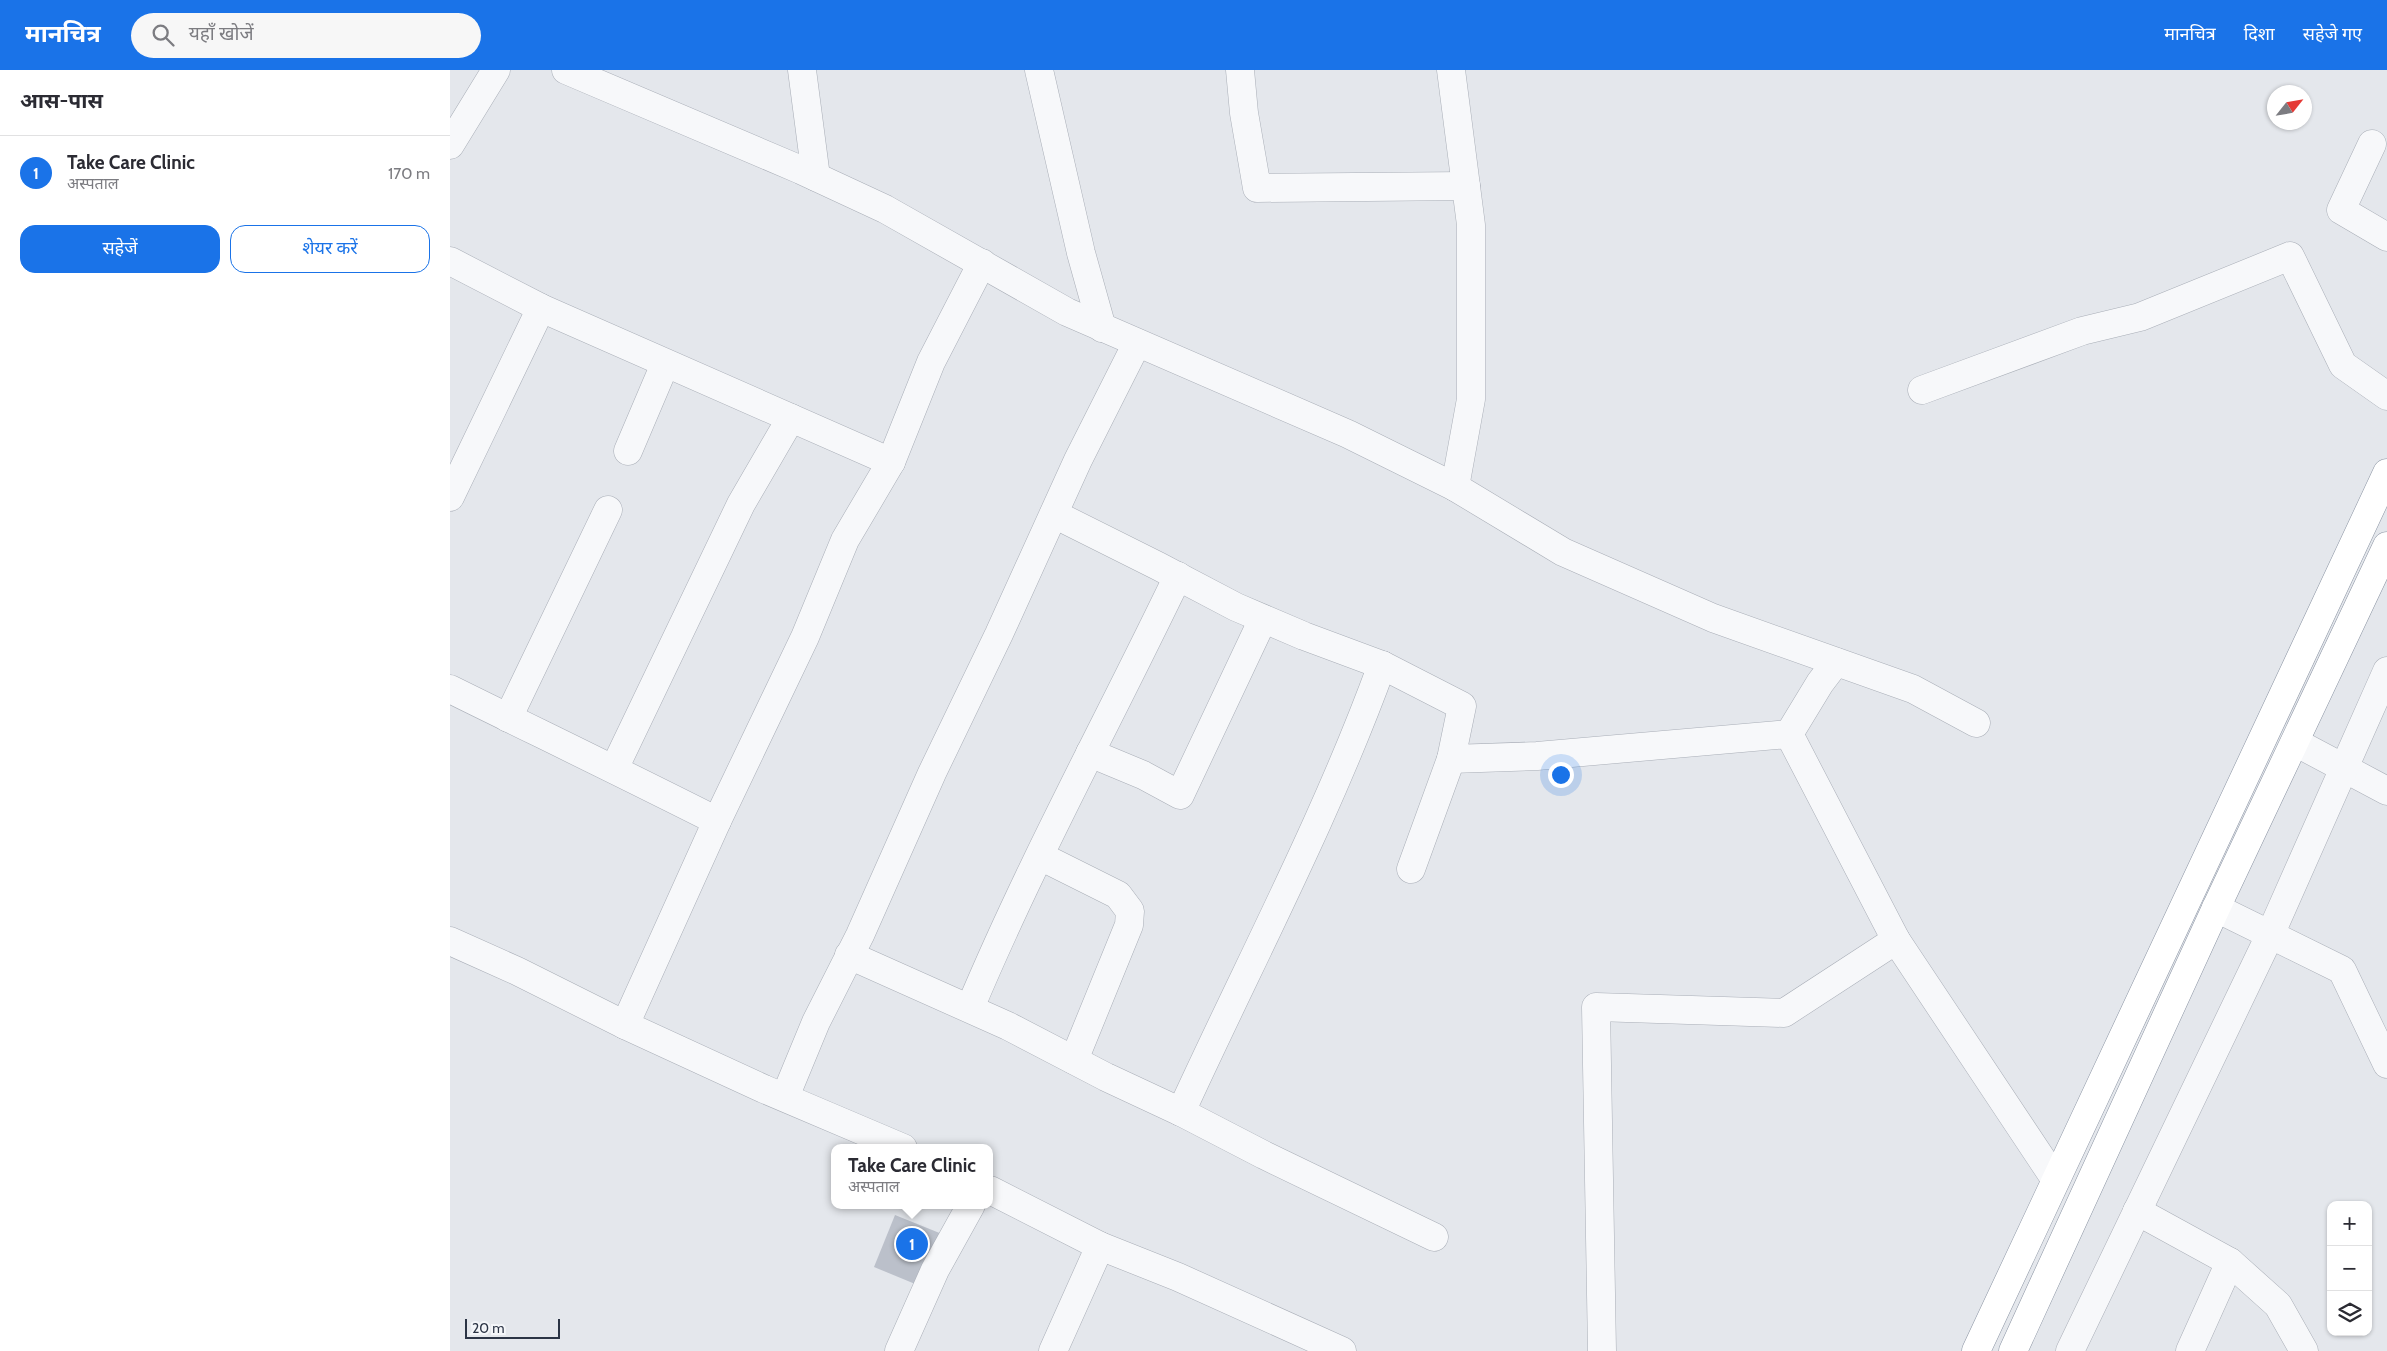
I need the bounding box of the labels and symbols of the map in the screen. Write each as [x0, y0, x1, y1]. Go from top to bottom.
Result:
north arrow [2267, 85, 2312, 130]
your location [1548, 762, 1574, 788]
pin: 1 [896, 1225, 928, 1263]
scale bar [465, 1316, 560, 1339]

